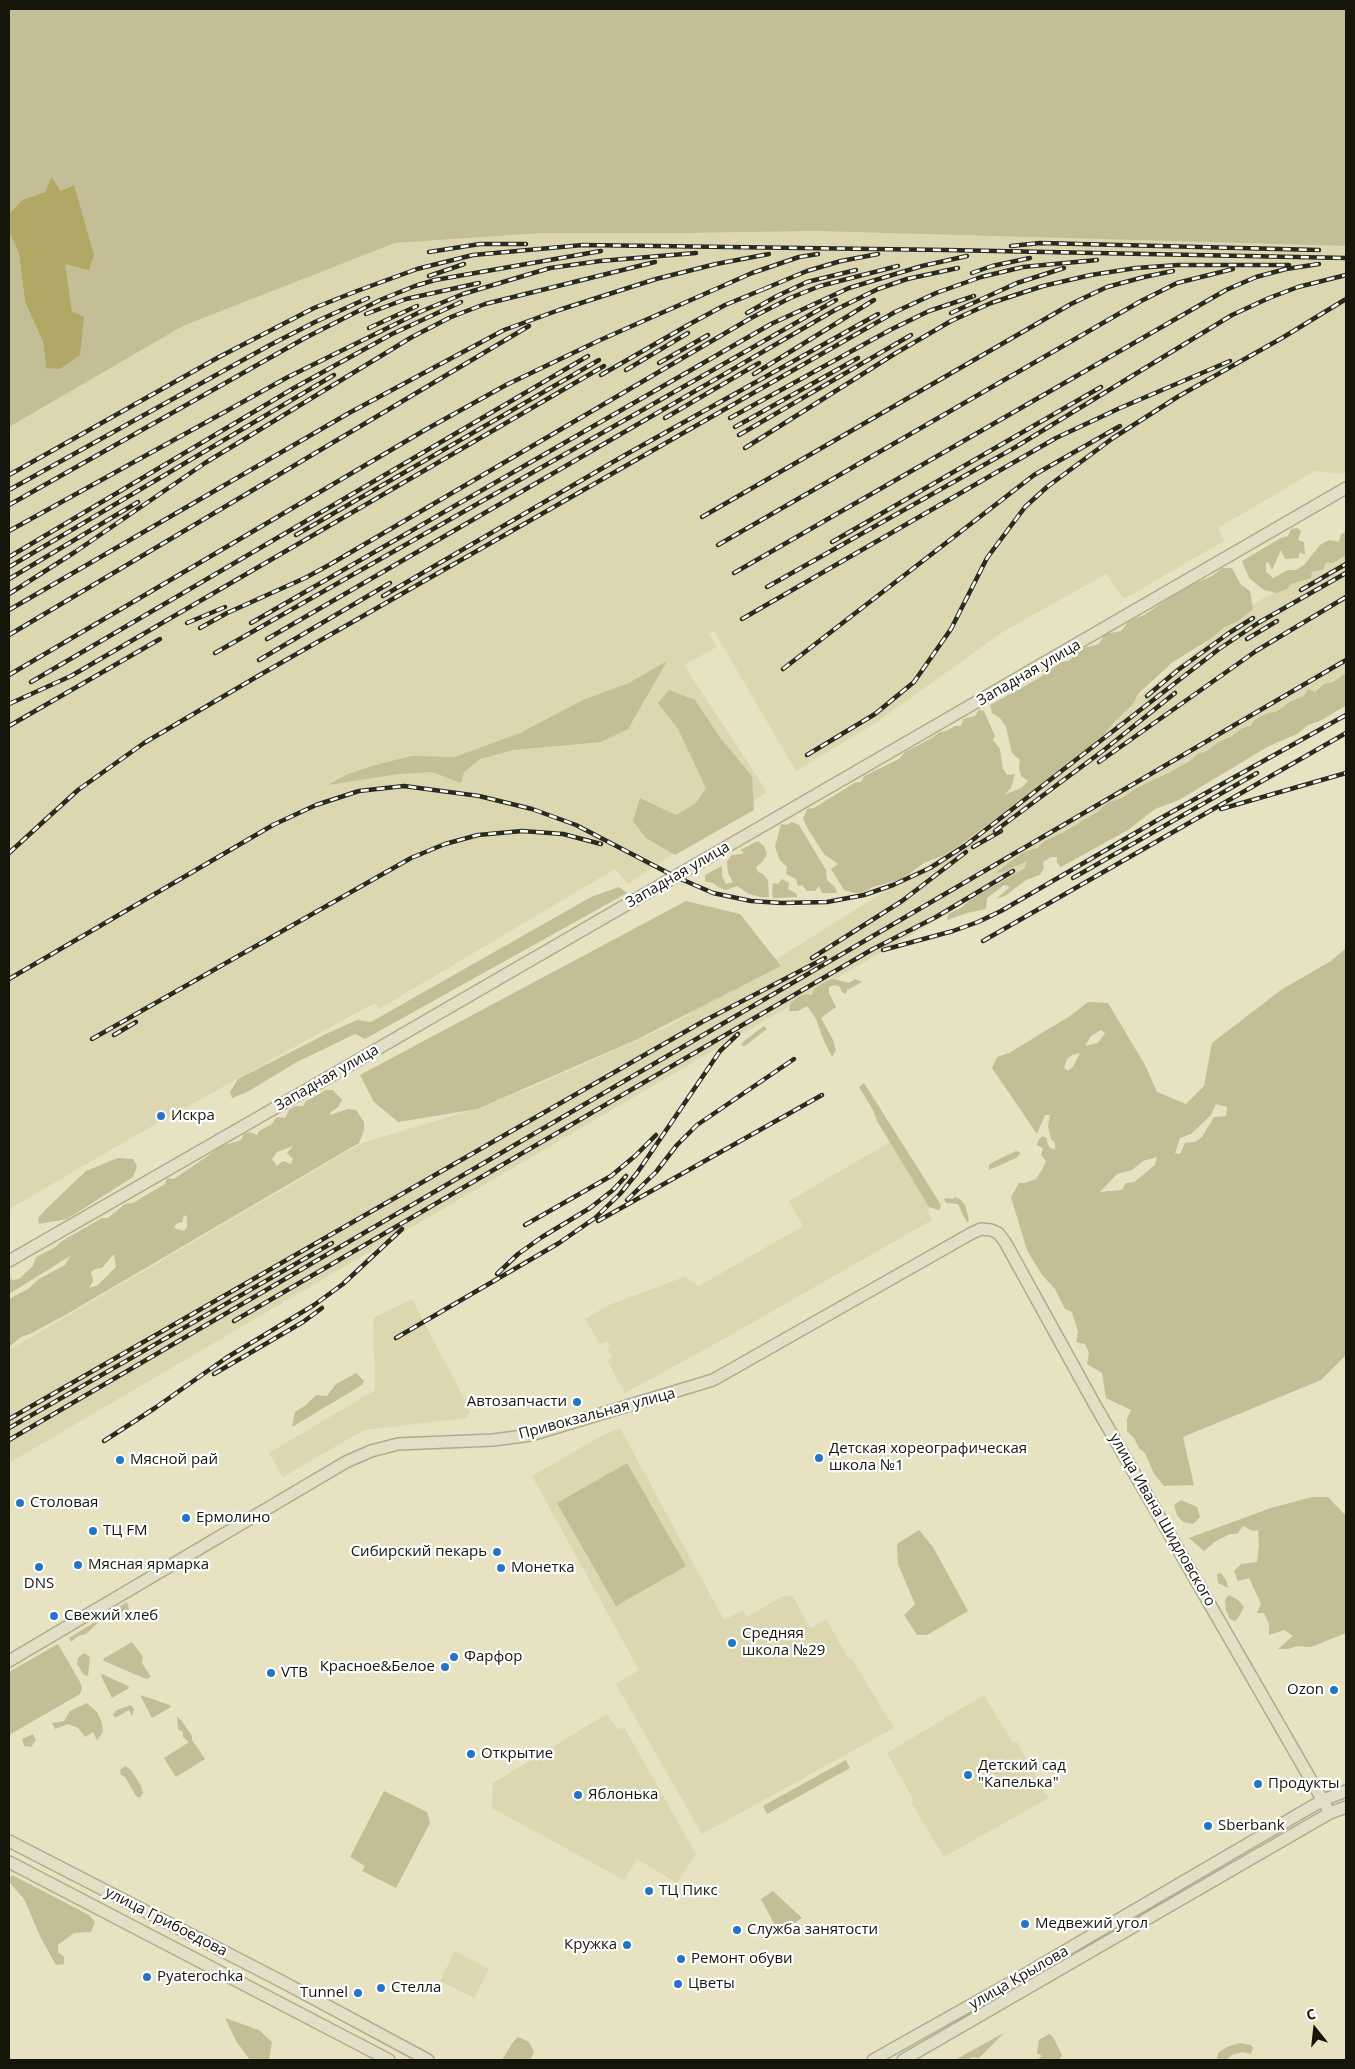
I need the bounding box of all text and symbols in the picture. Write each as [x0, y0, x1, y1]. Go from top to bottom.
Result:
street label: Западная улица [974, 636, 1084, 710]
street label: Западная улица [623, 838, 733, 912]
street label: Западная улица [272, 1041, 382, 1115]
place label: Искра [171, 1107, 215, 1125]
marker: Искра [155, 1110, 167, 1122]
street label: Привокзальная улица [517, 1384, 677, 1444]
place label: Автозапчасти [467, 1393, 567, 1411]
marker: Автозапчасти [571, 1396, 583, 1408]
street label: улица Ивана Шидловского [1105, 1430, 1219, 1610]
place label: Детская хореографическая школа №1 [829, 1440, 1027, 1475]
place label: Мясной рай [130, 1451, 218, 1469]
marker: Детская хореографическая школа №1 [813, 1452, 825, 1464]
marker: Мясной рай [114, 1454, 126, 1466]
place label: Столовая [30, 1494, 98, 1512]
marker: Столовая [14, 1497, 26, 1509]
place label: Ермолино [196, 1509, 270, 1527]
marker: Ермолино [180, 1512, 192, 1524]
place label: ТЦ FM [103, 1522, 147, 1540]
marker: ТЦ FM [87, 1525, 99, 1537]
place label: Сибирский пекарь [351, 1543, 487, 1561]
marker: Сибирский пекарь [491, 1546, 503, 1558]
place label: Мясная ярмарка [88, 1556, 209, 1574]
marker: Мясная ярмарка [72, 1559, 84, 1571]
place label: Монетка [511, 1559, 575, 1577]
marker: DNS [33, 1561, 45, 1573]
marker: Монетка [495, 1562, 507, 1574]
place label: DNS [24, 1575, 54, 1593]
place label: Свежий хлеб [64, 1607, 158, 1625]
marker: Свежий хлеб [48, 1610, 60, 1622]
place label: Средняя школа №29 [742, 1625, 825, 1660]
marker: Средняя школа №29 [726, 1637, 738, 1649]
place label: Фарфор [464, 1648, 522, 1666]
marker: Фарфор [448, 1651, 460, 1663]
place label: Красное&Белое [320, 1658, 435, 1676]
marker: Красное&Белое [439, 1661, 451, 1673]
place label: VTB [281, 1664, 308, 1682]
marker: VTB [265, 1667, 277, 1679]
place label: Ozon [1287, 1681, 1324, 1699]
marker: Ozon [1328, 1684, 1340, 1696]
place label: Открытие [481, 1745, 553, 1763]
marker: Открытие [465, 1748, 477, 1760]
place label: Детский сад "Капелька" [978, 1757, 1066, 1792]
marker: Детский сад "Капелька" [962, 1769, 974, 1781]
place label: Продукты [1268, 1775, 1340, 1793]
marker: Продукты [1252, 1778, 1264, 1790]
place label: Яблонька [588, 1786, 658, 1804]
marker: Яблонька [572, 1789, 584, 1801]
place label: Sberbank [1218, 1817, 1285, 1835]
marker: Sberbank [1202, 1820, 1214, 1832]
place label: ТЦ Пикс [659, 1882, 718, 1900]
street label: улица Грибоедова [102, 1883, 230, 1961]
marker: ТЦ Пикс [643, 1885, 655, 1897]
place label: Медвежий угол [1035, 1915, 1148, 1933]
marker: Медвежий угол [1019, 1918, 1031, 1930]
place label: Служба занятости [747, 1921, 878, 1939]
marker: Служба занятости [731, 1924, 743, 1936]
place label: Кружка [564, 1936, 617, 1954]
marker: Кружка [621, 1939, 633, 1951]
street label: улица Крылова [966, 1942, 1072, 2014]
place label: Ремонт обуви [691, 1950, 793, 1968]
marker: Ремонт обуви [675, 1953, 687, 1965]
place label: Pyaterochka [157, 1968, 243, 1986]
marker: Pyaterochka [141, 1971, 153, 1983]
place label: Цветы [688, 1975, 735, 1993]
marker: Цветы [672, 1978, 684, 1990]
place label: Стелла [391, 1979, 441, 1997]
marker: Стелла [375, 1982, 387, 1994]
place label: Tunnel [300, 1984, 348, 2002]
marker: Tunnel [352, 1987, 364, 1999]
north arrow [1290, 2004, 1340, 2054]
text: С [1304, 2004, 1318, 2024]

